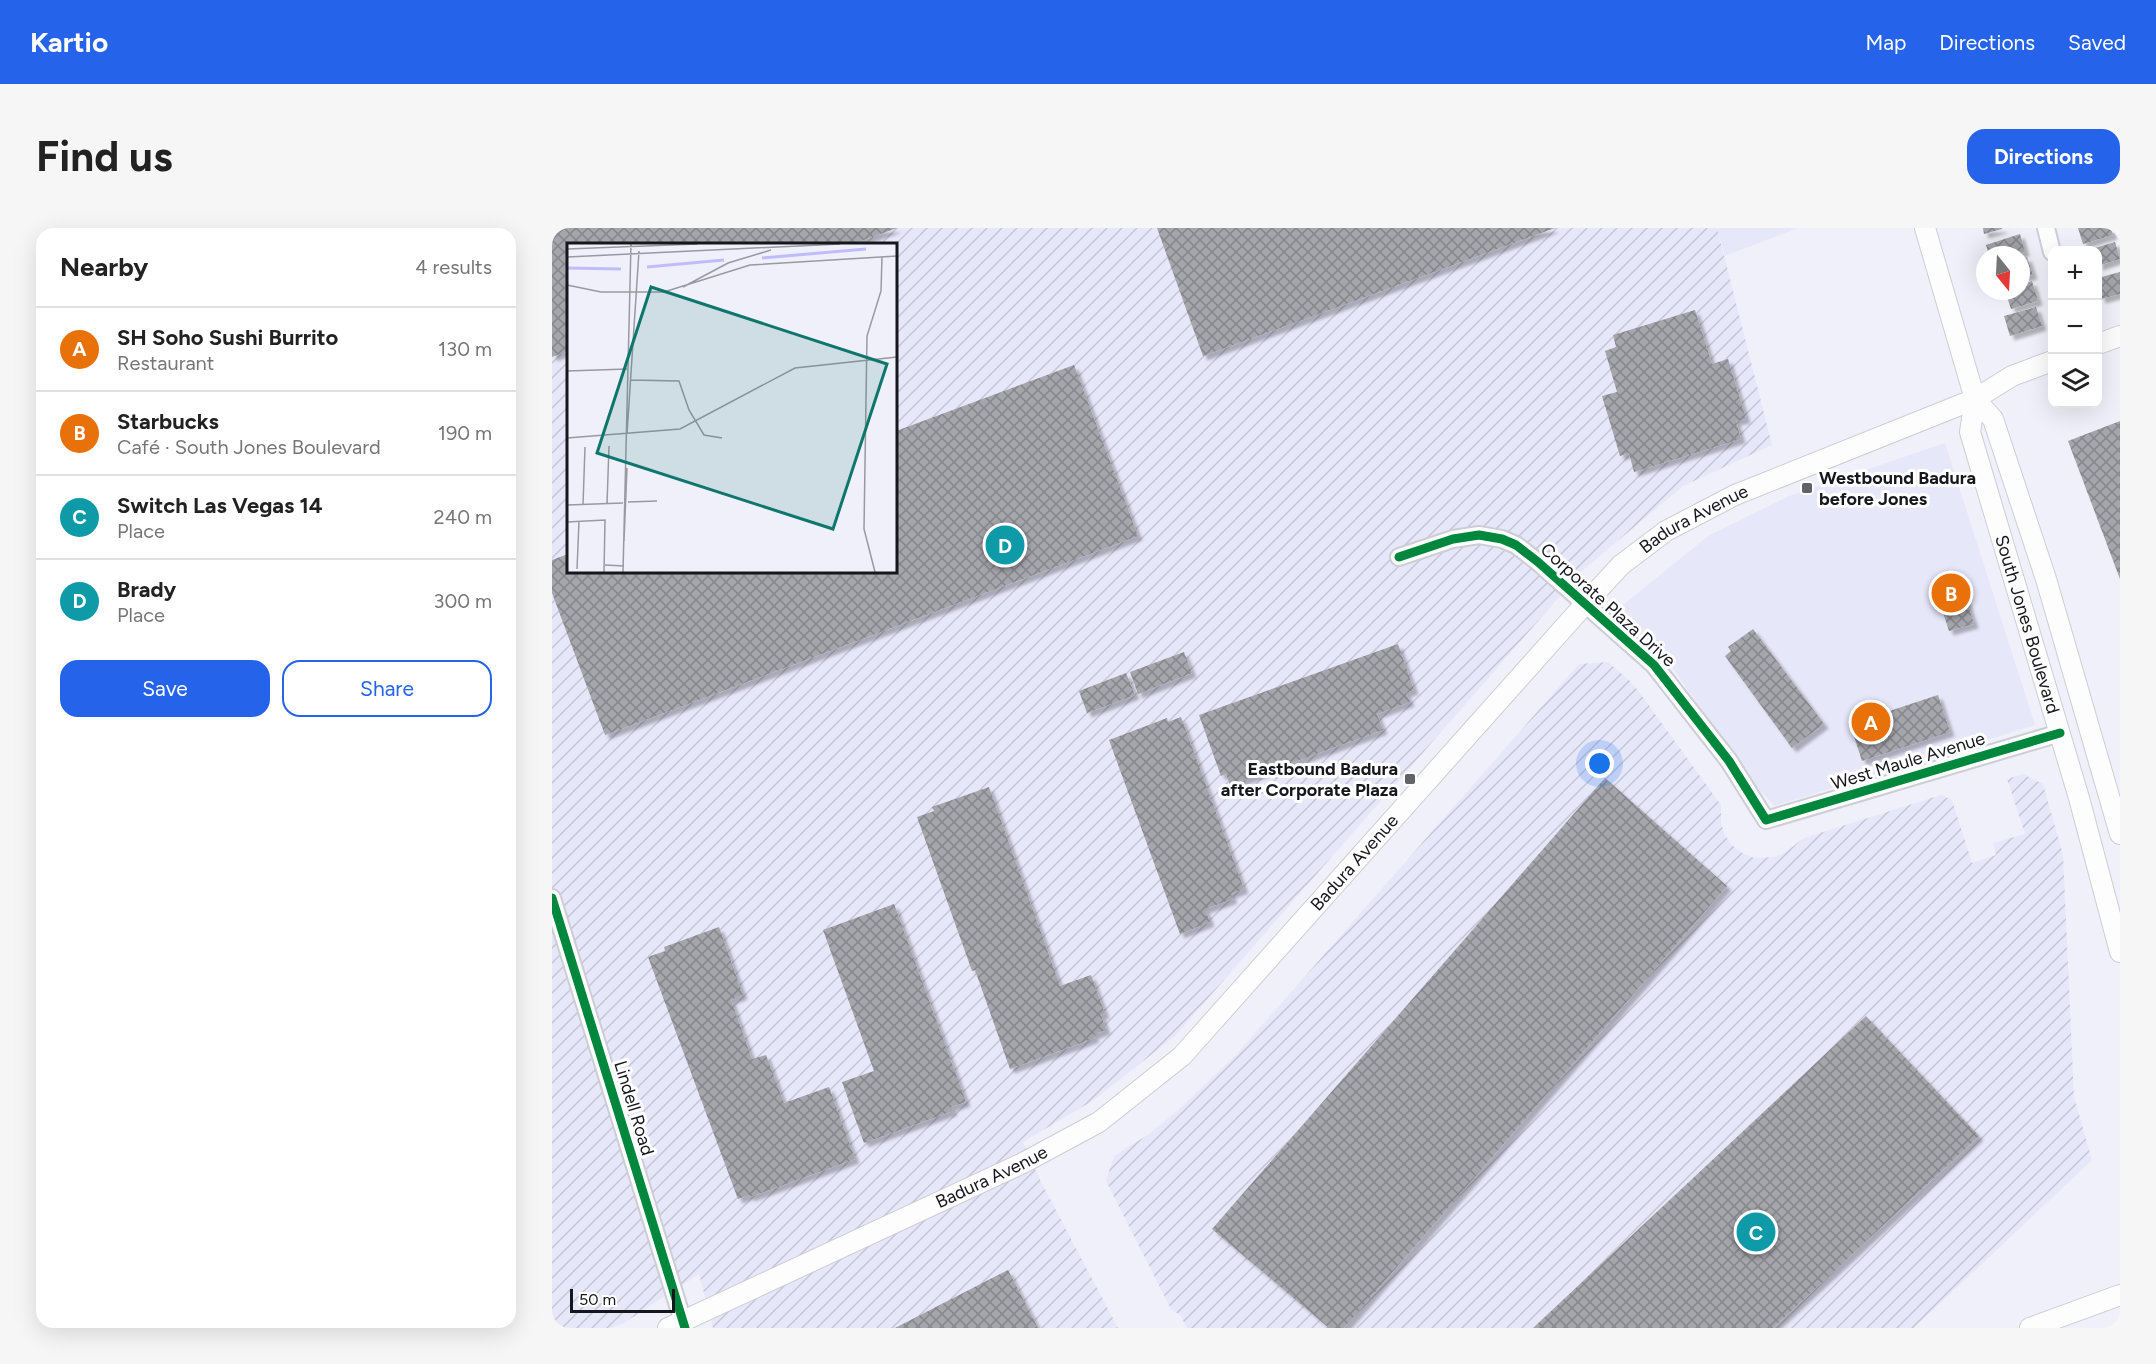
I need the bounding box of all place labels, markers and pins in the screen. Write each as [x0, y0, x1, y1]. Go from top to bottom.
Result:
place label: Westbound Badura before Jones [1819, 467, 1976, 510]
marker: Westbound Badura before Jones [1800, 481, 1814, 495]
pin: D [986, 522, 1024, 568]
pin: B [1932, 570, 1970, 616]
pin: A [1852, 700, 1890, 744]
place label: Eastbound Badura after Corporate Plaza [1221, 758, 1398, 801]
marker: Eastbound Badura after Corporate Plaza [1403, 772, 1417, 786]
pin: C [1736, 1210, 1776, 1254]

